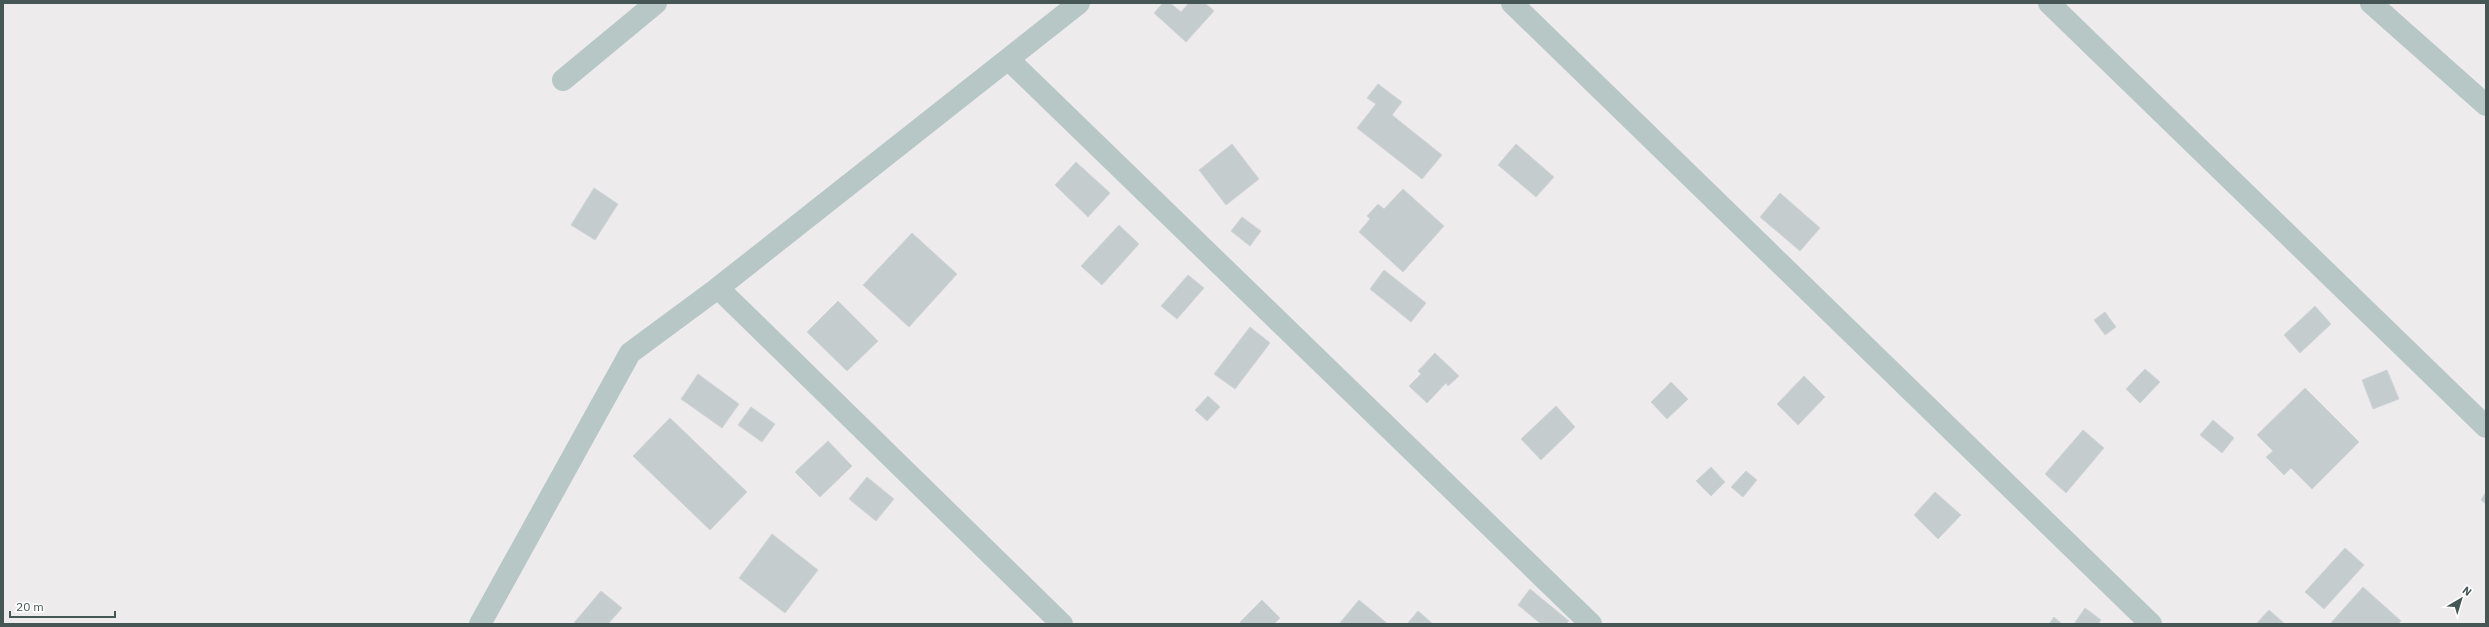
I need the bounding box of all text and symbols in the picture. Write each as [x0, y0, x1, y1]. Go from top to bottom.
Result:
north arrow [2441, 579, 2481, 619]
text: N [2460, 583, 2475, 599]
scale bar [10, 593, 115, 619]
text: 20 m [16, 599, 44, 614]

